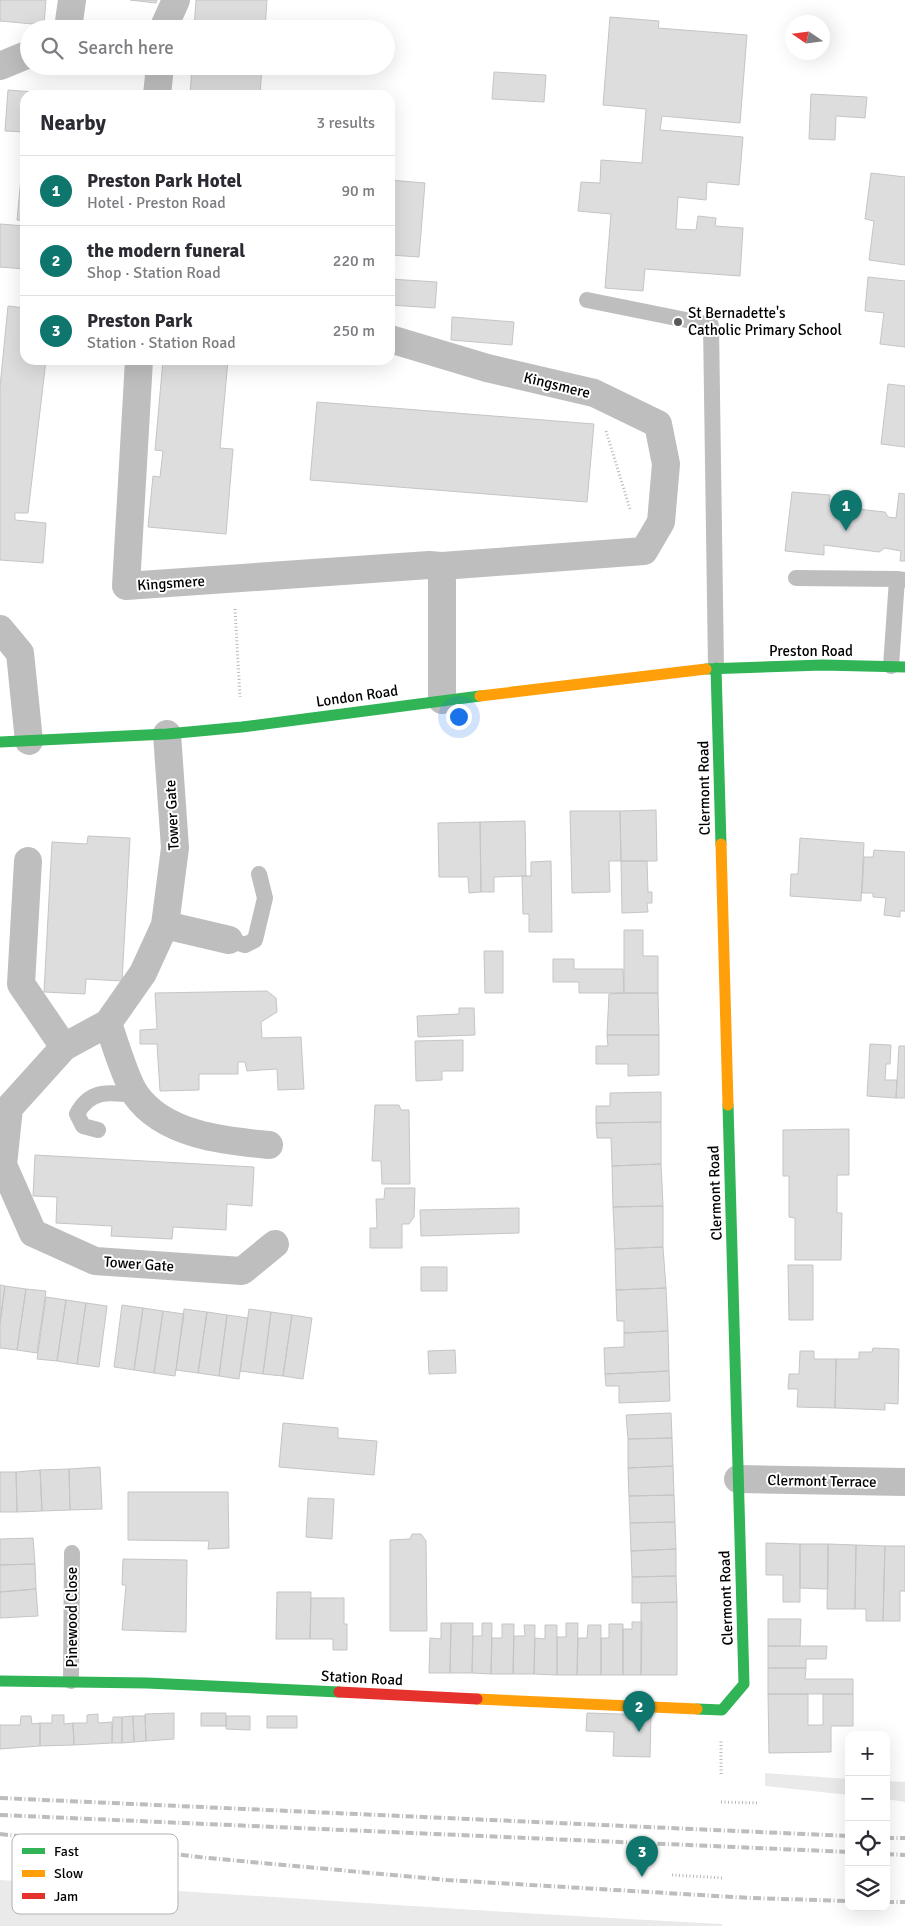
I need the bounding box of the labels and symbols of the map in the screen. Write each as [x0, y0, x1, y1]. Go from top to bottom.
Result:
north arrow [785, 15, 830, 60]
place label: St Bernadette's Catholic Primary School [688, 304, 842, 339]
marker: St Bernadette's Catholic Primary School [672, 316, 684, 328]
street label: Kingsmere [522, 368, 592, 402]
pin: 1 [830, 490, 862, 531]
street label: Kingsmere [137, 572, 205, 594]
street label: Preston Road [769, 642, 853, 660]
street label: London Road [315, 681, 399, 711]
your location [446, 704, 472, 730]
street label: Clermont Road [694, 740, 714, 836]
street label: Tower Gate [161, 779, 183, 851]
street label: Clermont Road [704, 1145, 726, 1241]
street label: Tower Gate [103, 1253, 175, 1275]
street label: Clermont Terrace [767, 1471, 877, 1491]
street label: Clermont Road [715, 1550, 737, 1646]
street label: Pinewood Close [63, 1567, 81, 1667]
street label: Station Road [321, 1667, 403, 1689]
pin: 2 [623, 1691, 655, 1732]
legend [12, 1834, 178, 1914]
pin: 3 [626, 1836, 658, 1877]
text: Fast [54, 1843, 79, 1860]
text: Slow [54, 1865, 83, 1882]
text: Jam [54, 1888, 78, 1905]

